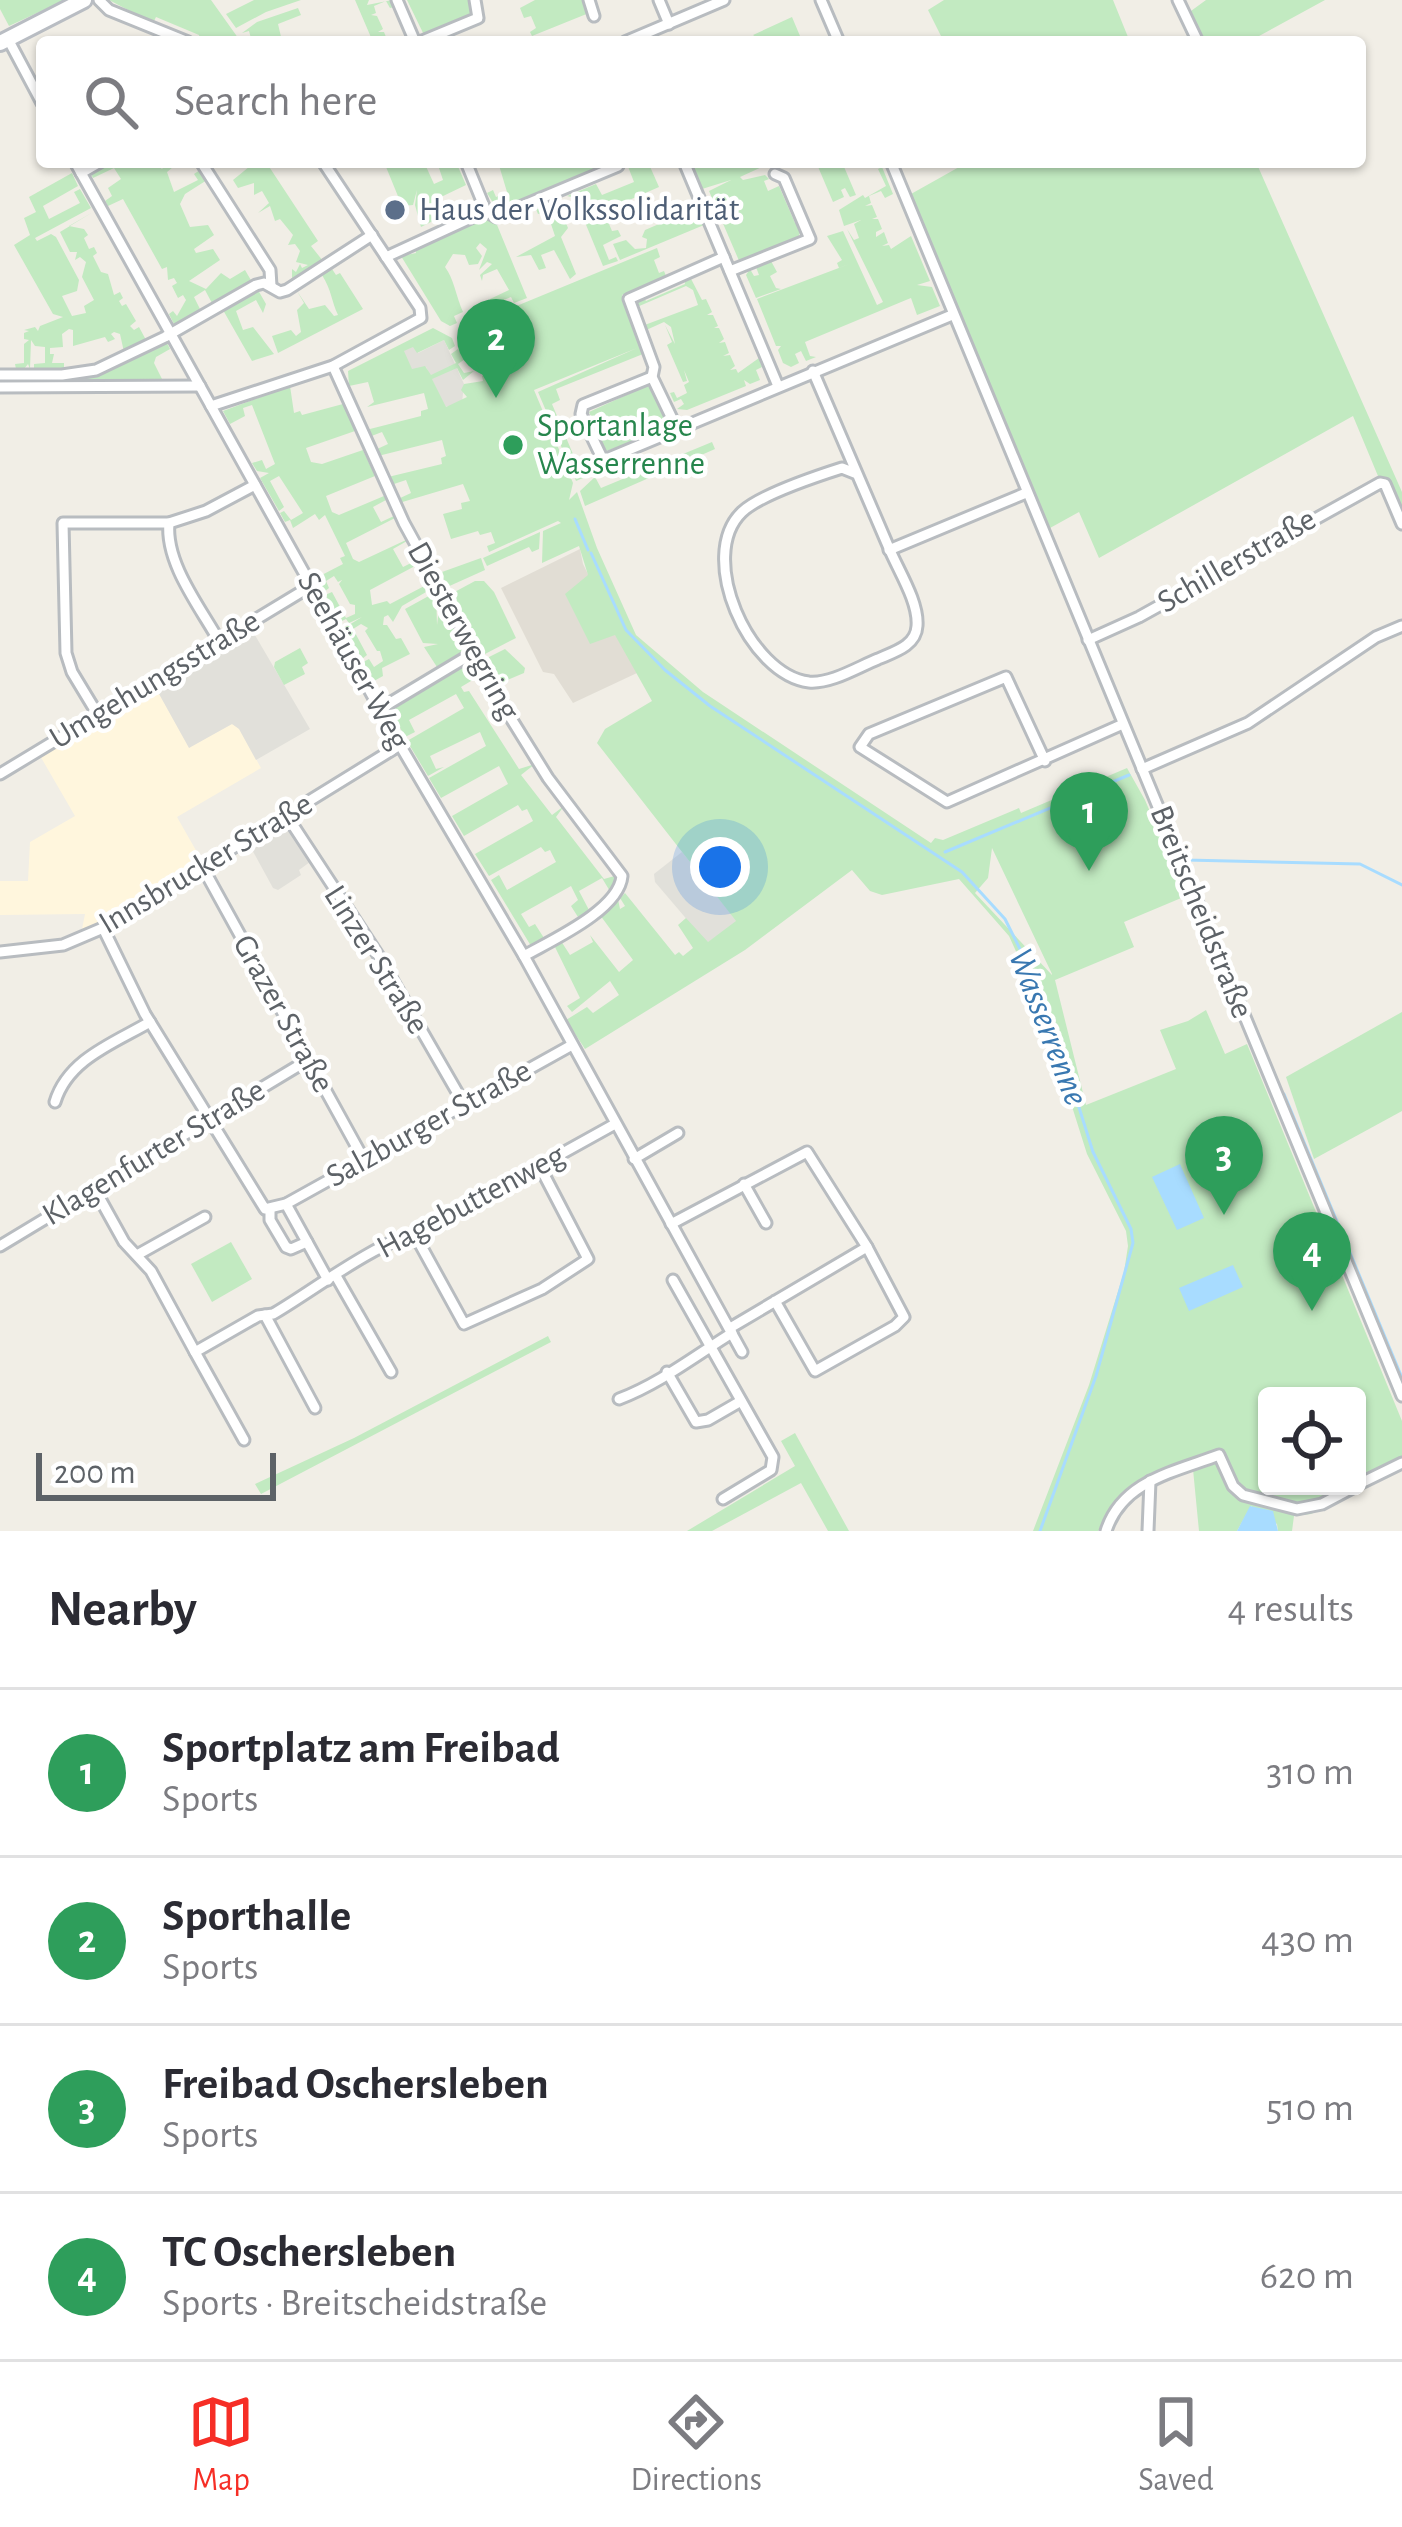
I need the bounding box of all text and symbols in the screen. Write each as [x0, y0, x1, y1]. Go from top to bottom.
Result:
search box [36, 36, 1366, 168]
icon: search [78, 69, 144, 135]
text: Search here [174, 79, 377, 124]
place label: Haus der Volkssolidarität [419, 194, 740, 227]
marker: Haus der Volkssolidarität [382, 197, 408, 223]
pin: 2 [457, 299, 535, 398]
place label: Sportanlage Wasserrenne [537, 410, 705, 481]
marker: Sportanlage Wasserrenne [500, 432, 526, 458]
street label: Schillerstraße [1152, 503, 1322, 619]
street label: Diesterwegring [401, 537, 525, 725]
street label: Seehäuser Weg [291, 567, 415, 755]
street label: Umgehungsstraße [44, 604, 266, 756]
pin: 1 [1050, 772, 1128, 871]
street label: Innsbrucker Straße [94, 787, 318, 941]
street label: Breitscheidstraße [1143, 801, 1259, 1023]
your location [690, 837, 750, 897]
street label: Linzer Straße [317, 880, 435, 1040]
street label: Grazer Straße [226, 930, 340, 1098]
water label: Wasserrenne [1002, 944, 1094, 1110]
street label: Salzburger Straße [321, 1054, 537, 1194]
street label: Klagenfurter Straße [37, 1074, 271, 1232]
pin: 3 [1185, 1116, 1263, 1215]
street label: Hagebuttenweg [372, 1139, 570, 1265]
pin: 4 [1273, 1212, 1351, 1311]
map controls [1258, 1387, 1366, 1495]
button: locate [1258, 1387, 1366, 1495]
scale bar [36, 1447, 276, 1500]
text: 200 m [54, 1457, 136, 1490]
text: Nearby [48, 1584, 197, 1635]
text: 4 results [1227, 1590, 1354, 1629]
text: Sportplatz am Freibad [162, 1726, 560, 1771]
text: 1 [80, 1753, 94, 1792]
text: 310 m [1266, 1753, 1354, 1792]
text: Sports [162, 1780, 259, 1819]
text: Sporthalle [162, 1894, 351, 1939]
text: 2 [78, 1921, 96, 1960]
text: 430 m [1261, 1921, 1354, 1960]
text: Sports [162, 1948, 259, 1987]
text: Freibad Oschersleben [162, 2062, 549, 2107]
text: 3 [79, 2089, 95, 2128]
text: 510 m [1266, 2089, 1354, 2128]
text: Sports [162, 2116, 259, 2155]
text: TC Oschersleben [162, 2230, 456, 2275]
text: 4 [77, 2257, 97, 2296]
text: 620 m [1260, 2257, 1354, 2296]
text: Sports · Breitscheidstraße [162, 2284, 547, 2323]
tab: Map [188, 2389, 254, 2501]
tab: Directions [630, 2389, 762, 2501]
tab: Saved [1138, 2389, 1214, 2501]

